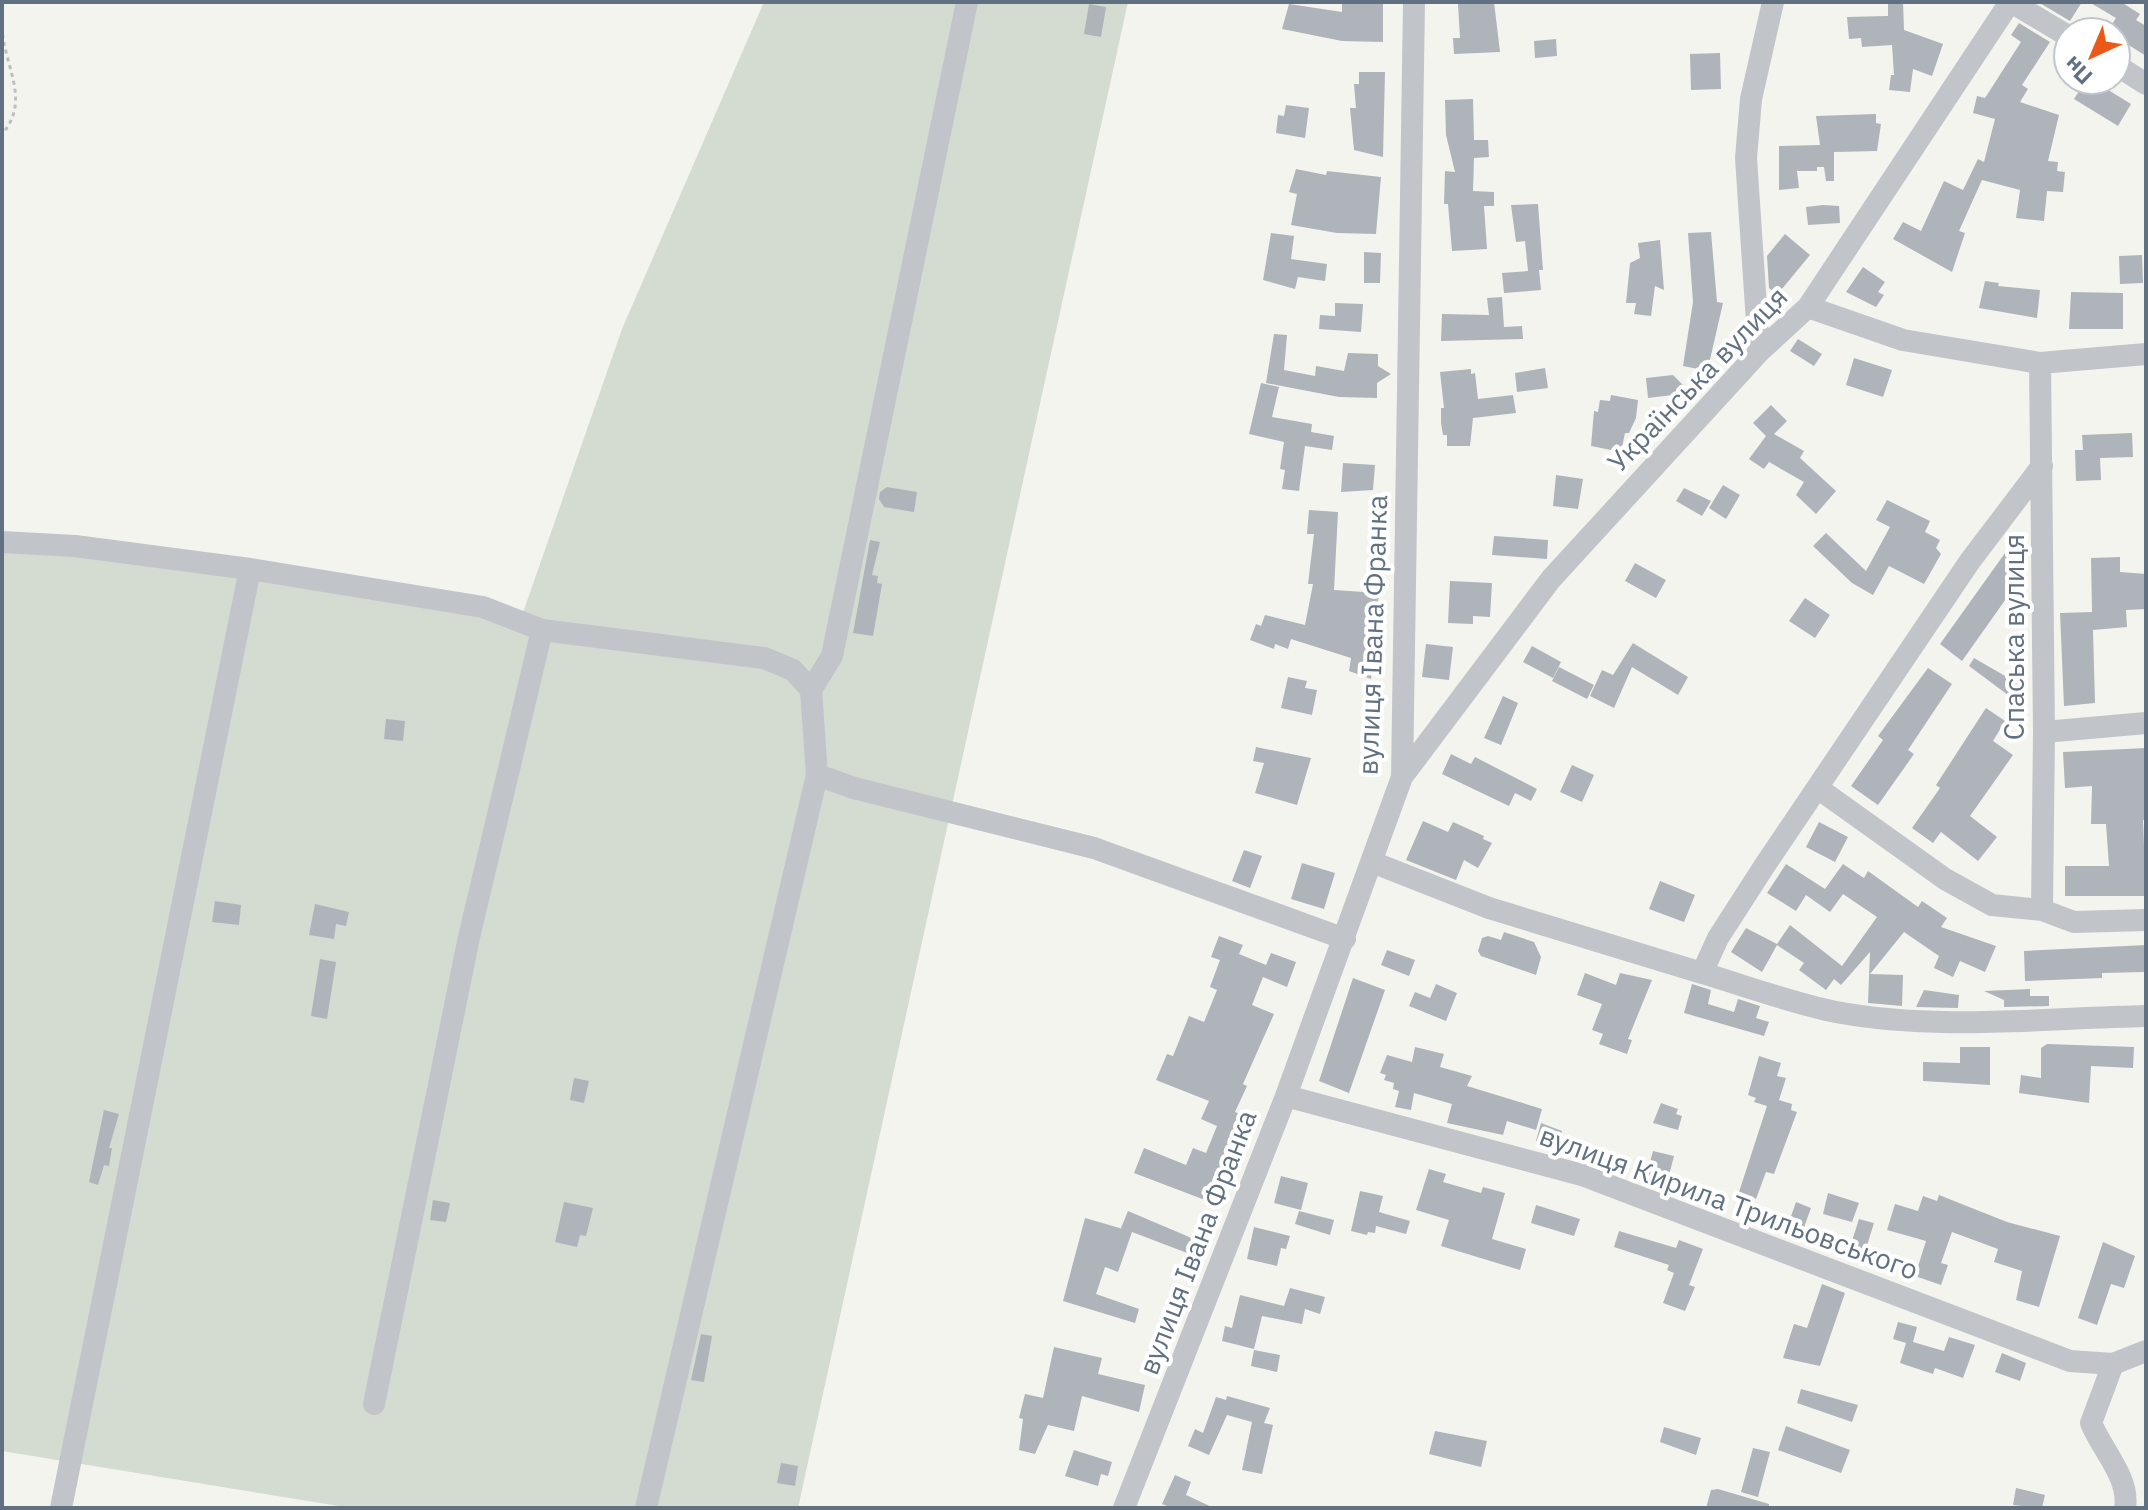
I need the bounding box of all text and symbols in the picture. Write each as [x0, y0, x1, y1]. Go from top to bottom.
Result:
north arrow [2052, 16, 2132, 96]
text: Пн [2057, 50, 2098, 91]
street label: Українська вулиця [1599, 278, 1795, 480]
street label: вулиця Івана Франка [1349, 494, 1395, 776]
street label: Спаська вулиця [1995, 534, 2032, 740]
street label: вулиця Івана Франка [1129, 1104, 1265, 1380]
street label: вулиця Кирила Трильовського [1535, 1116, 1923, 1288]

